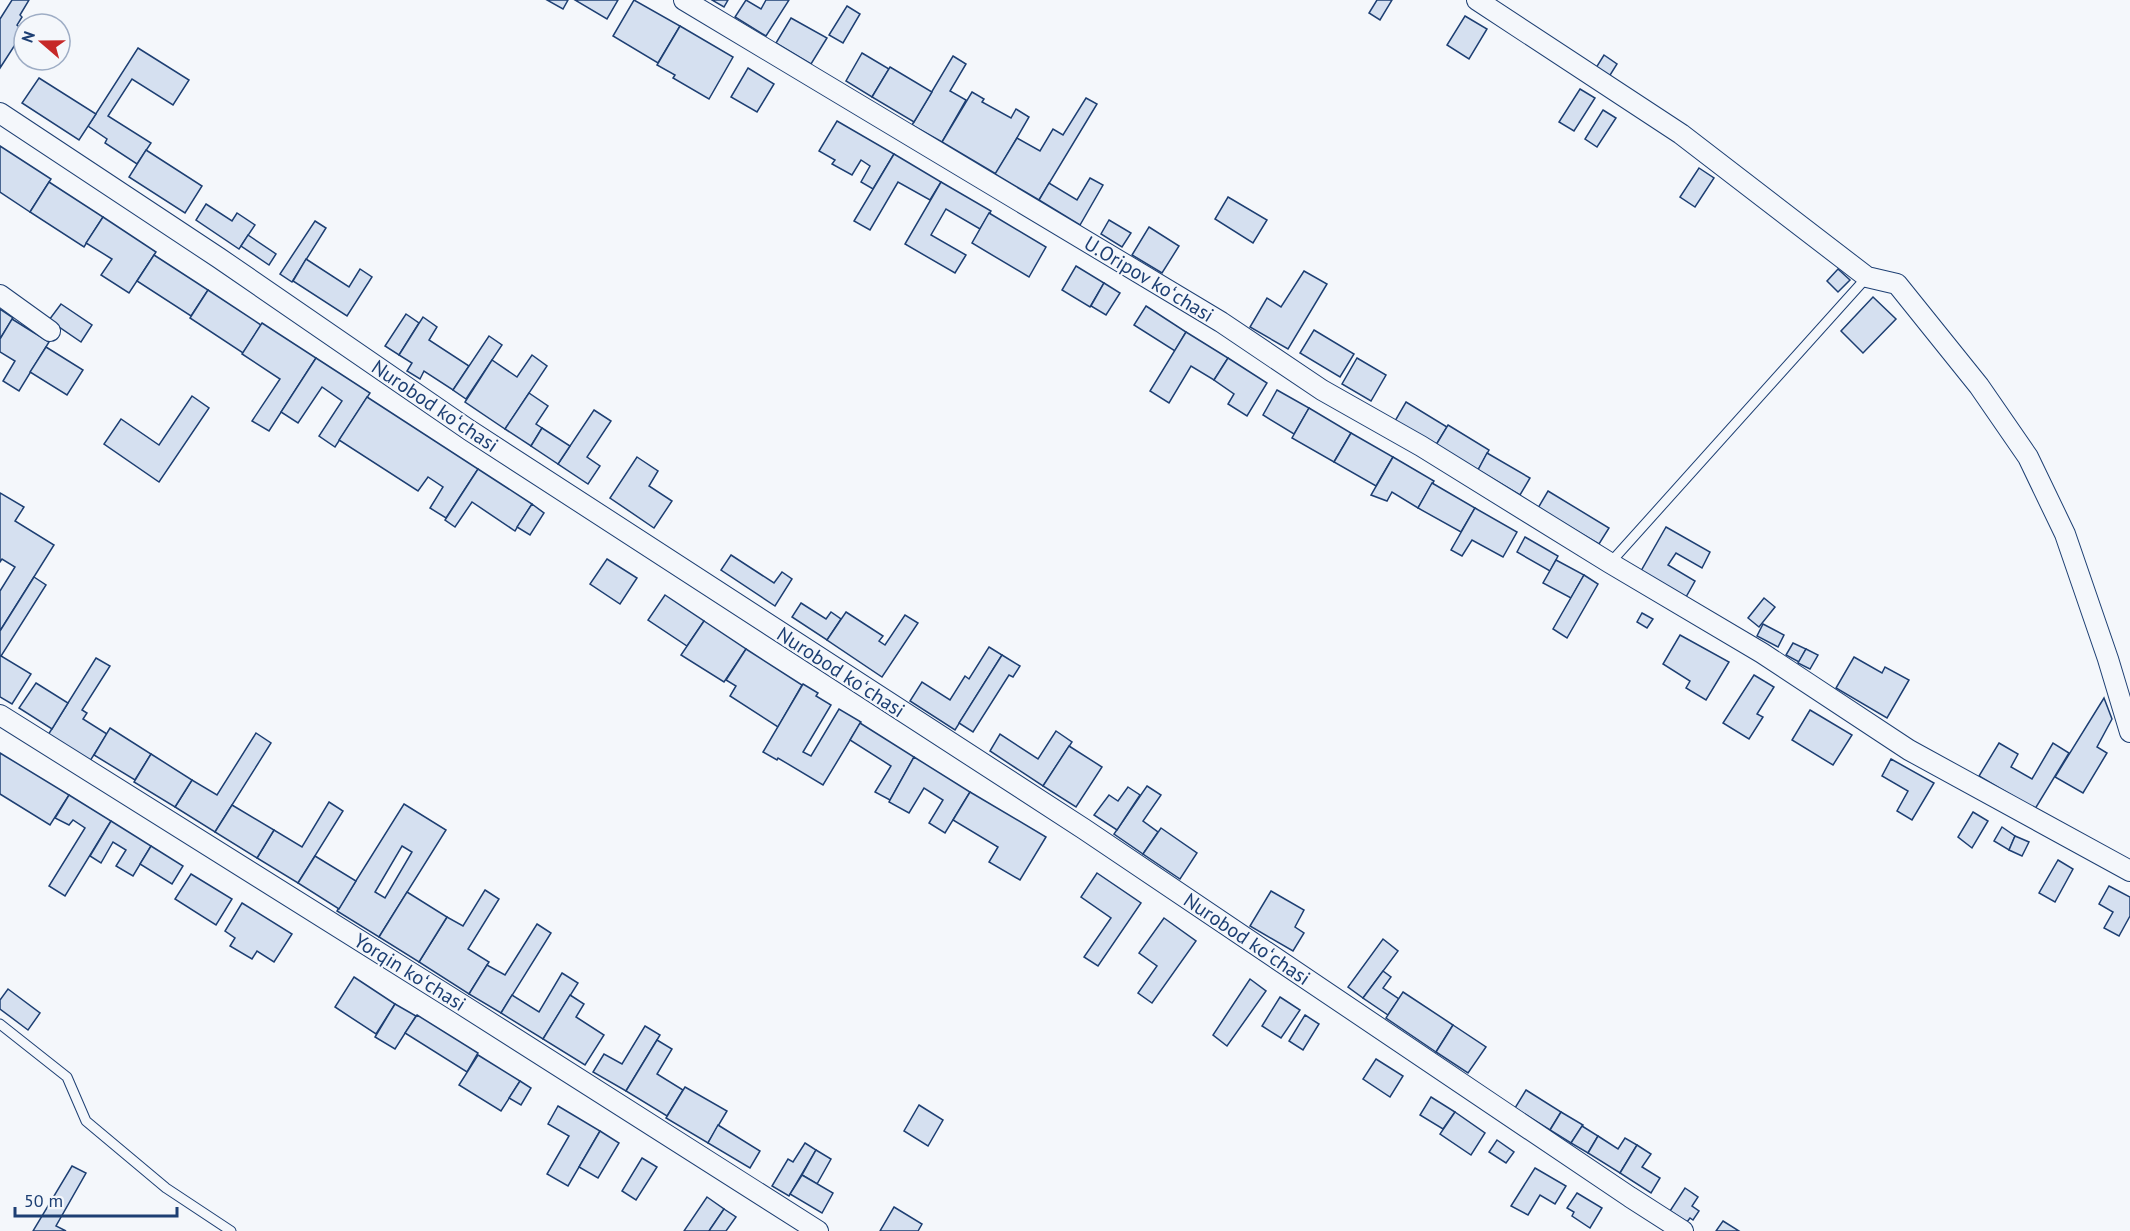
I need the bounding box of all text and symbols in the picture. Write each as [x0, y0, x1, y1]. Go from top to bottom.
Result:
north arrow [12, 12, 72, 72]
text: N [17, 29, 39, 45]
street label: U.Oripov koʻchasi [1079, 230, 1219, 328]
street label: Nurobod koʻchasi [367, 354, 503, 458]
street label: Nurobod koʻchasi [772, 621, 910, 723]
street label: Nurobod koʻchasi [1179, 887, 1315, 991]
street label: Yorqin koʻchasi [349, 927, 471, 1017]
scale bar [15, 1180, 177, 1218]
text: 50 m [24, 1189, 63, 1212]

